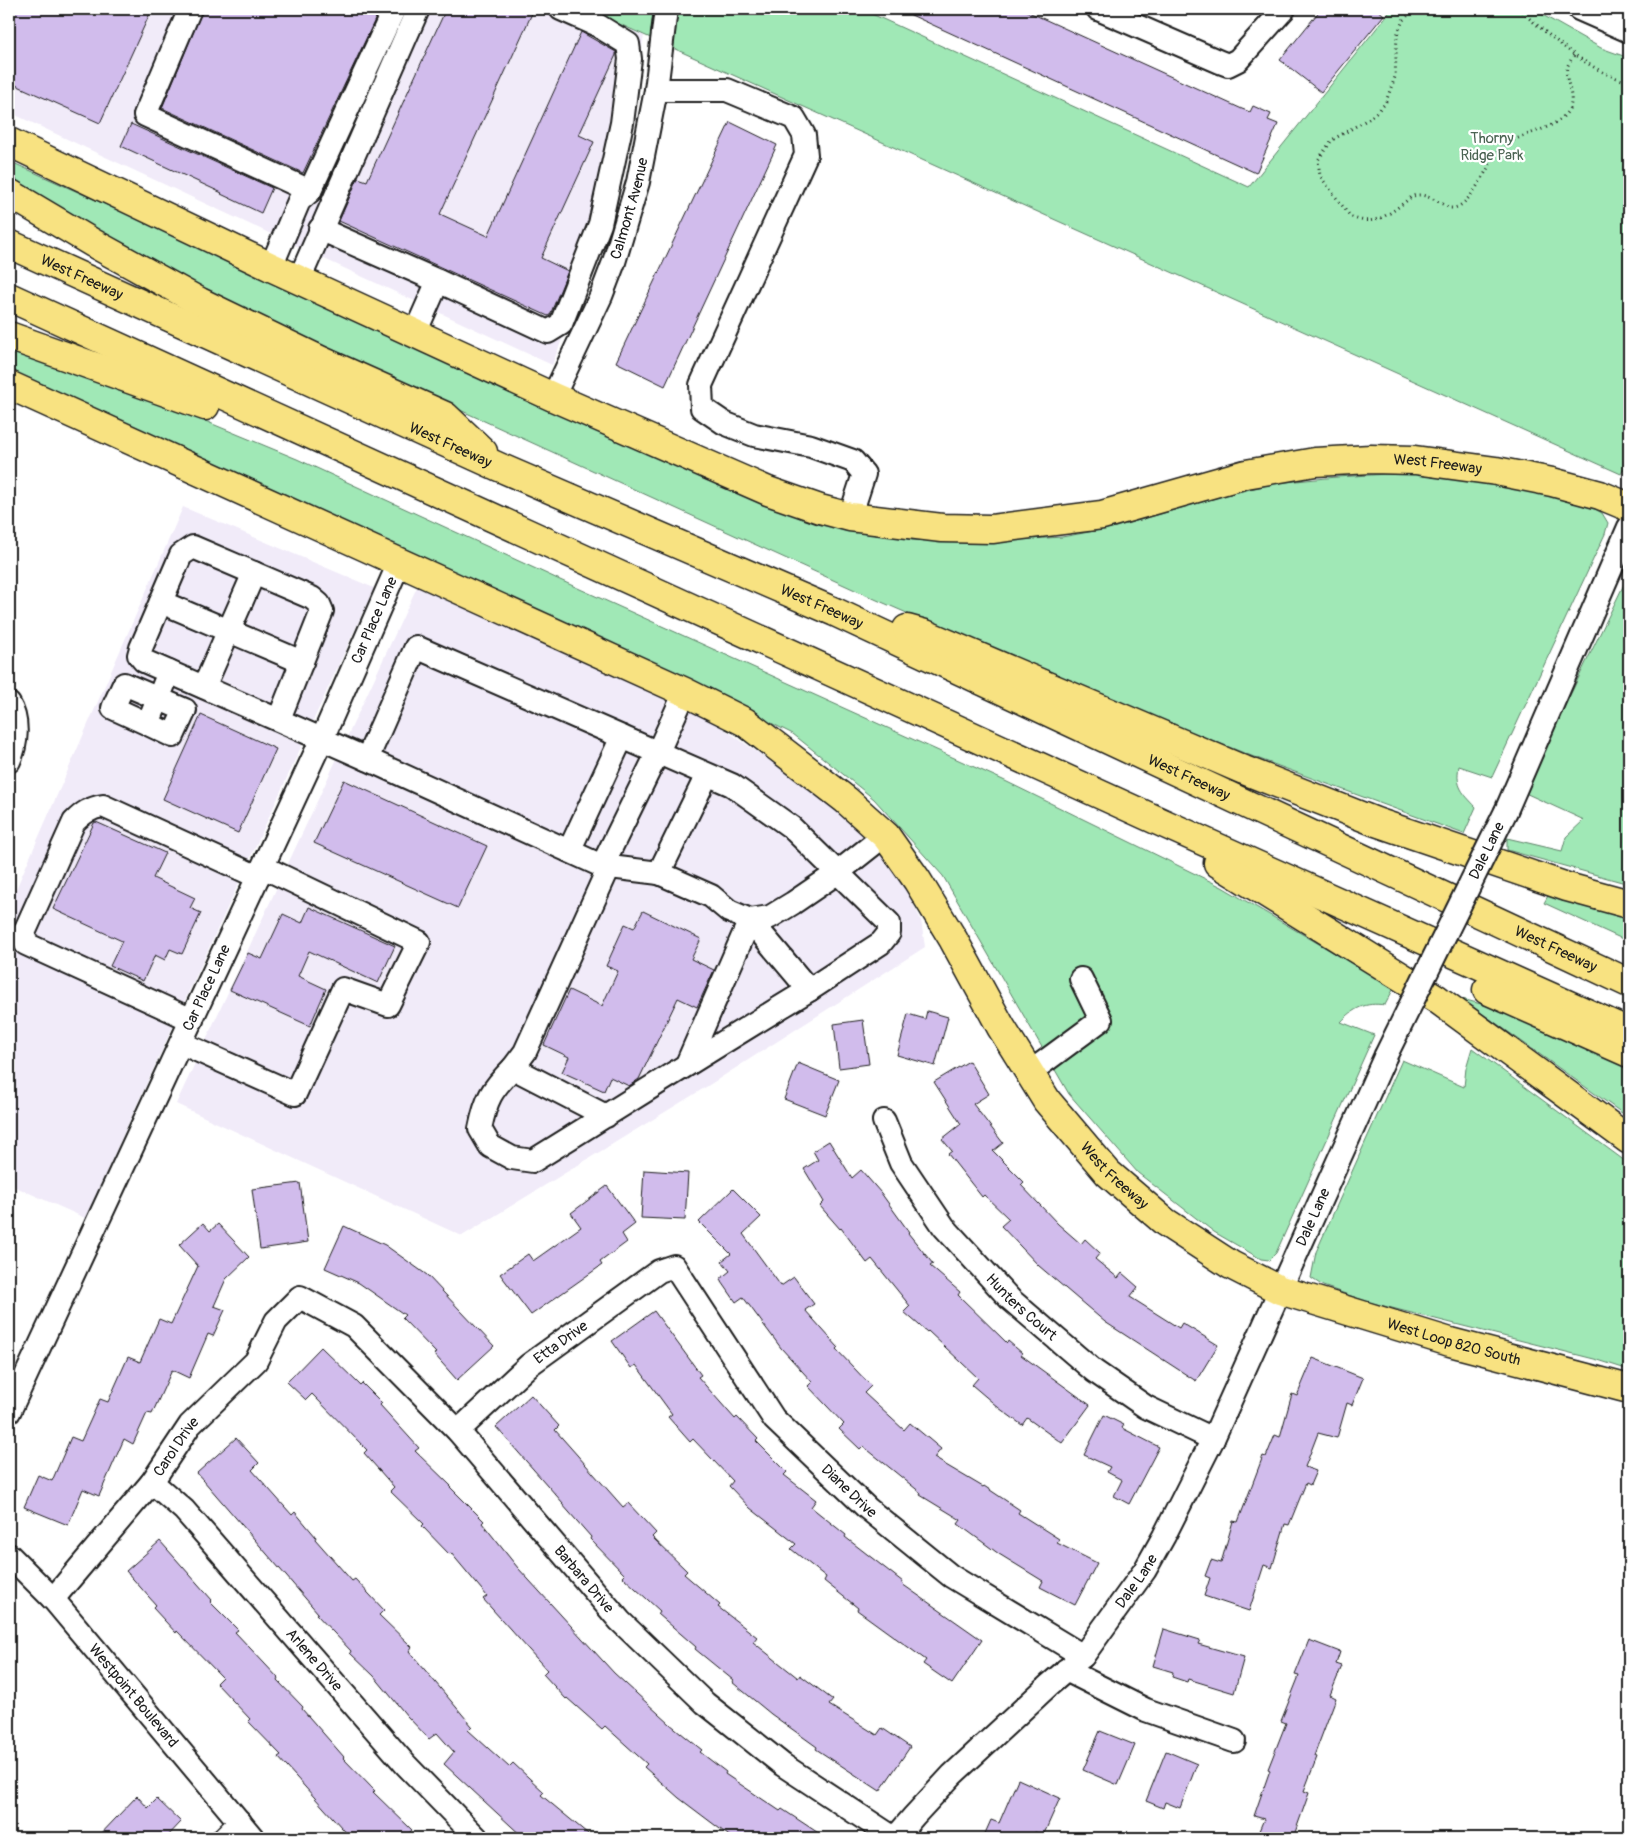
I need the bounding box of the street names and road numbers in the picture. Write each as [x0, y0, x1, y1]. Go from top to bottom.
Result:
street label: Calmont Avenue [606, 155, 652, 262]
street label: West Freeway [38, 250, 127, 304]
street label: West Freeway [406, 418, 495, 472]
street label: West Freeway [1394, 450, 1484, 479]
street label: Car Place Lane [347, 573, 402, 666]
street label: West Freeway [777, 580, 867, 634]
street label: West Freeway [1145, 750, 1234, 805]
street label: Dale Lane [1464, 818, 1509, 882]
street label: West Freeway [1512, 921, 1601, 976]
street label: Car Place Lane [178, 941, 235, 1034]
street label: West Freeway [1076, 1138, 1153, 1214]
street label: Dale Lane [1292, 1185, 1334, 1249]
street label: Hunters Court [982, 1269, 1062, 1345]
street label: West Loop 820 South [1385, 1314, 1523, 1370]
street label: Etta Drive [530, 1316, 592, 1368]
street label: Carol Drive [149, 1412, 203, 1480]
street label: Diane Drive [817, 1460, 881, 1522]
street label: Barbara Drive [550, 1541, 619, 1617]
street label: Dale Lane [1111, 1550, 1162, 1612]
street label: Arlene Drive [282, 1624, 347, 1695]
street label: Westpoint Boulevard [85, 1640, 183, 1751]

